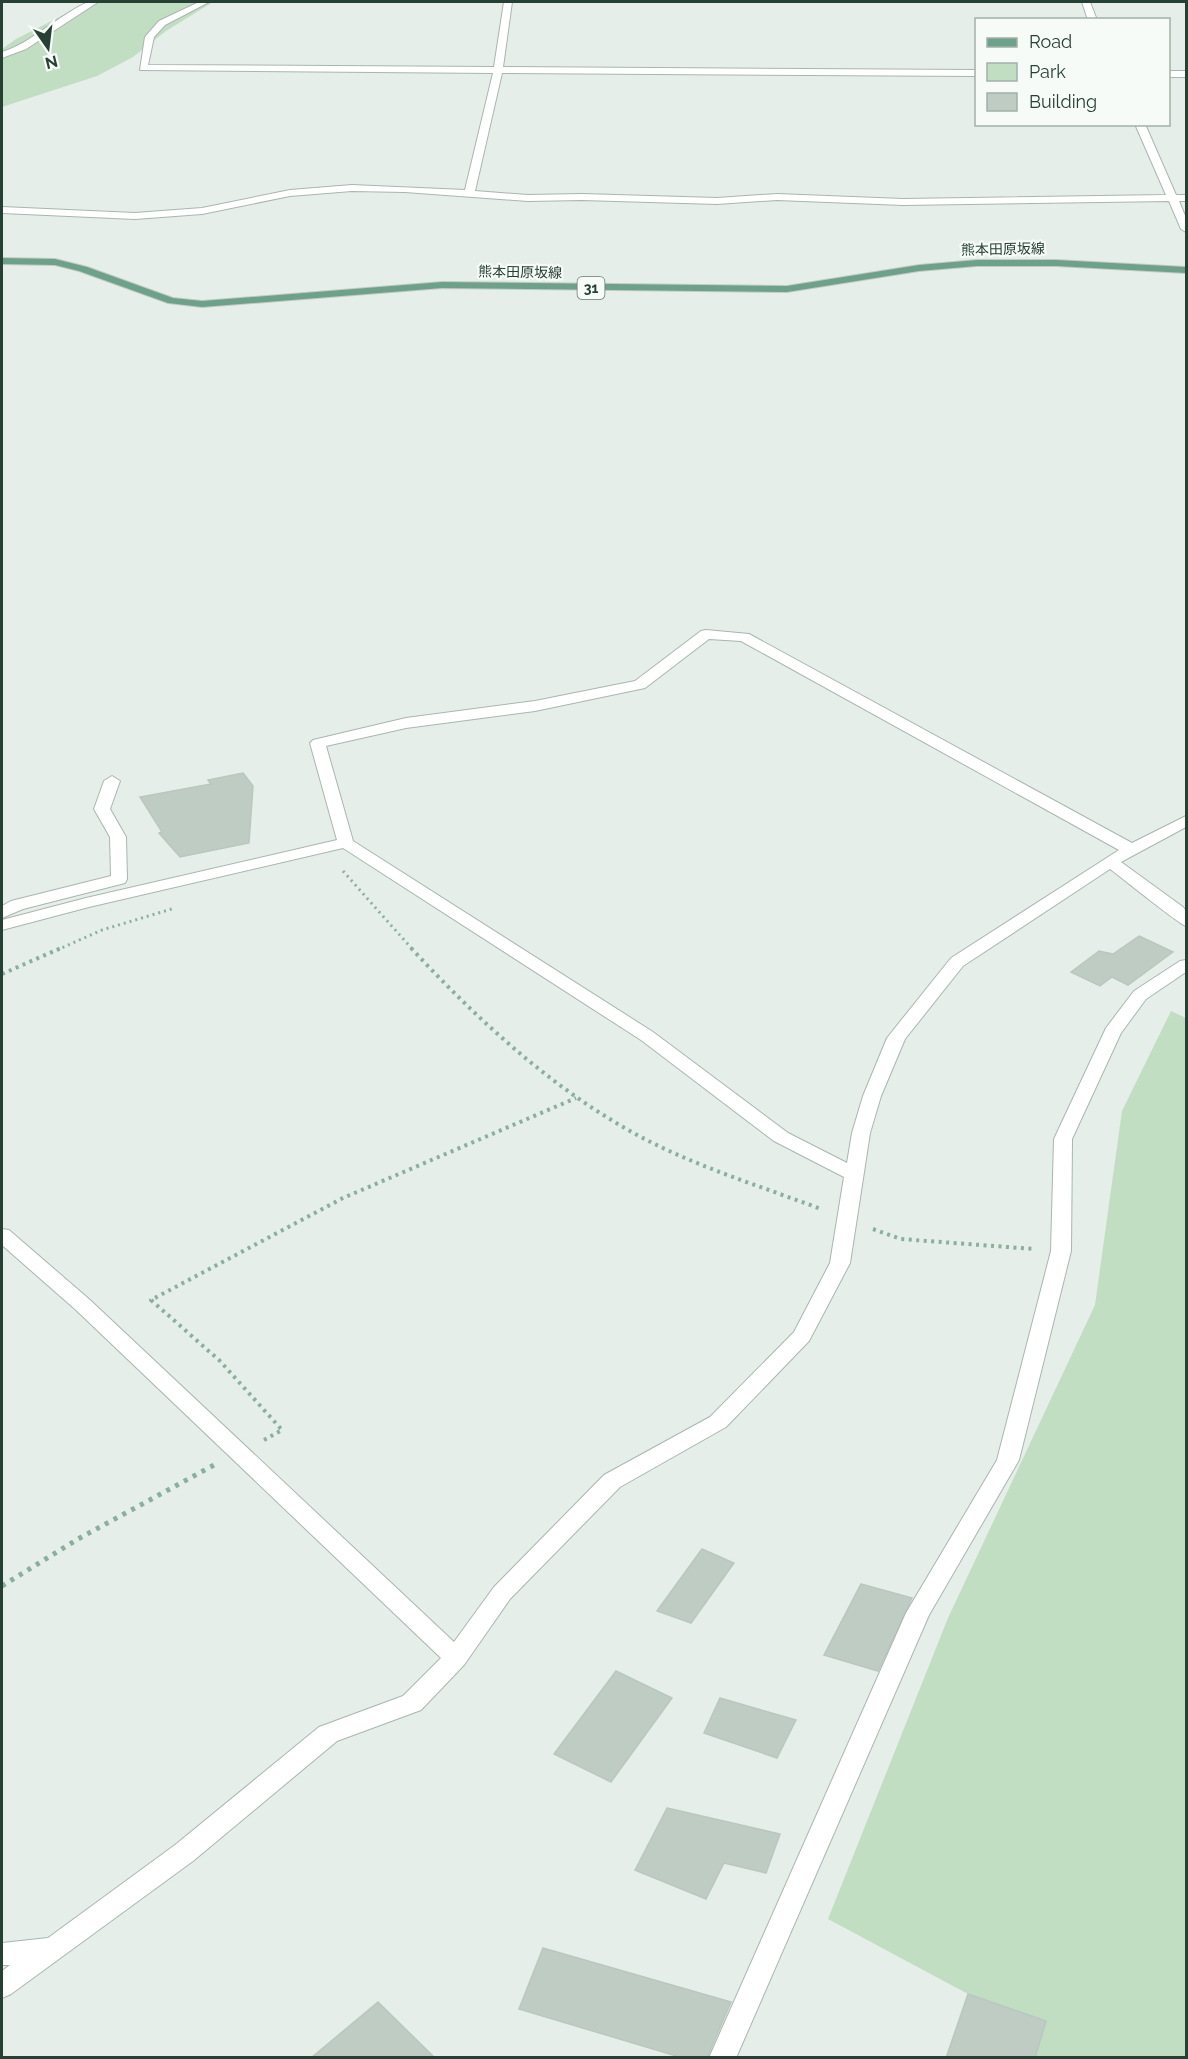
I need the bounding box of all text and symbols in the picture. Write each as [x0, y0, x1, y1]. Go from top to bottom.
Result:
north arrow [18, 18, 78, 78]
legend [975, 18, 1170, 126]
text: Road [1029, 31, 1072, 52]
text: N [43, 51, 60, 73]
text: Park [1029, 61, 1066, 82]
text: Building [1029, 91, 1097, 112]
street label: 熊本田原坂線 [961, 240, 1045, 258]
street label: 熊本田原坂線 [478, 263, 562, 281]
road number: 31 [578, 277, 604, 299]

